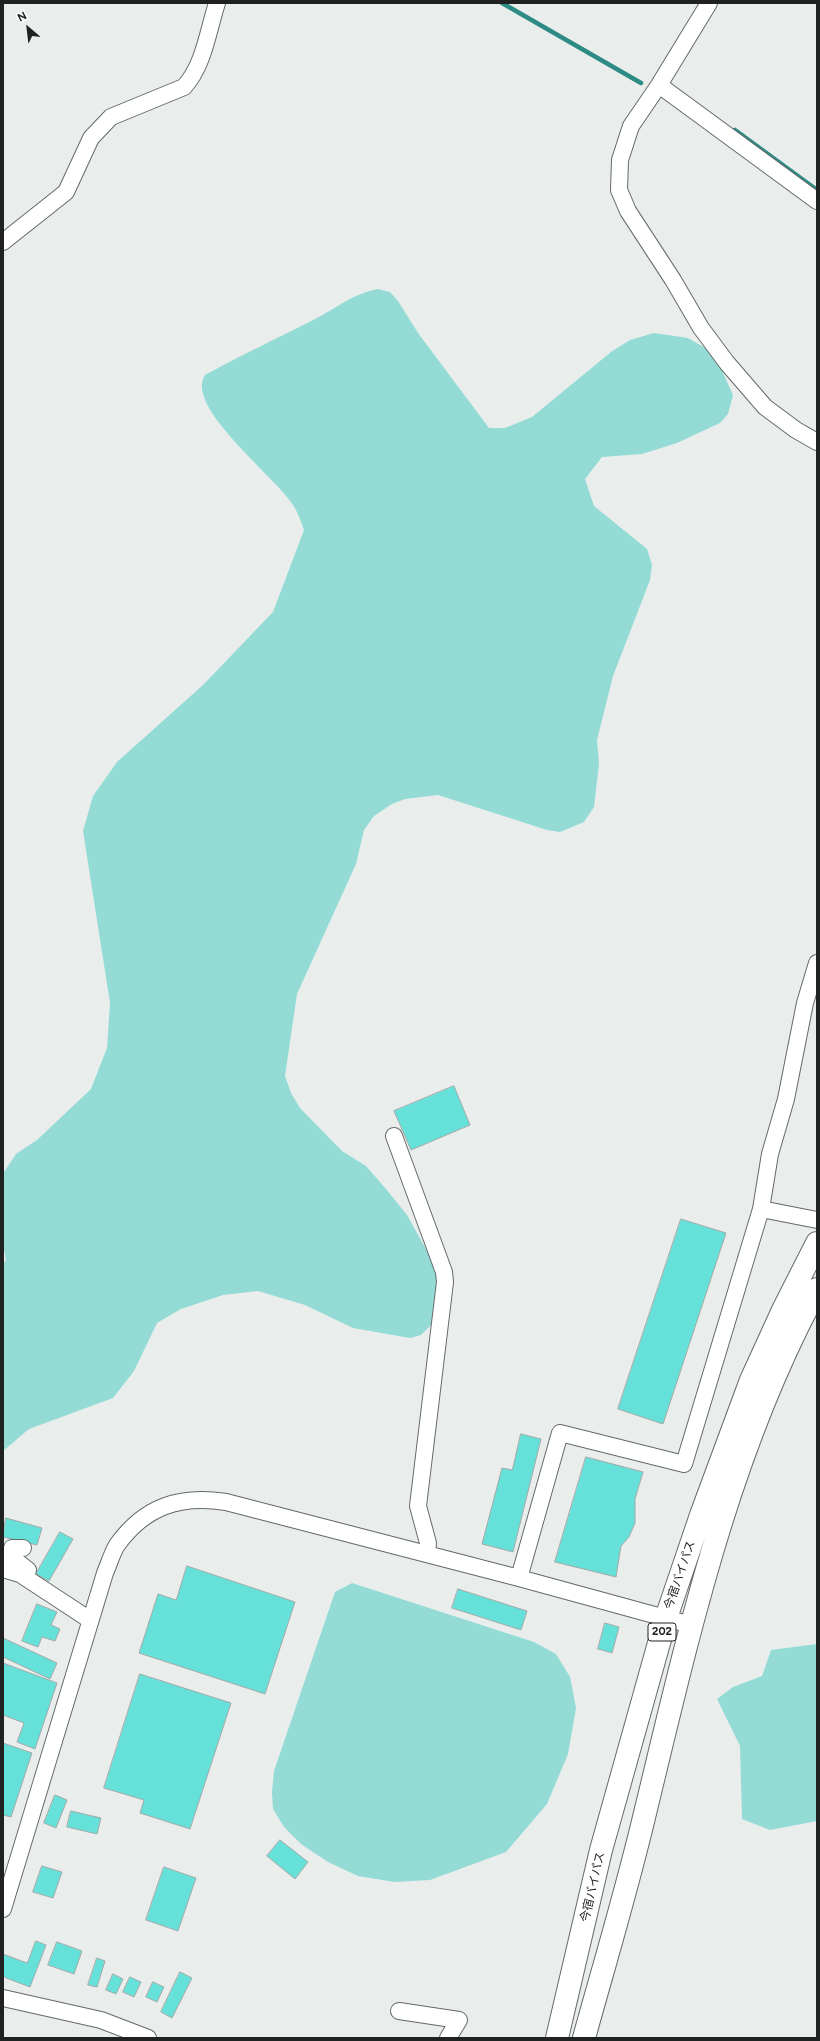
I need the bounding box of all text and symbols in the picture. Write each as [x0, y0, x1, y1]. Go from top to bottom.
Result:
north arrow [8, 8, 48, 48]
text: N [15, 9, 29, 25]
street label: 今宿バイパス [661, 1539, 699, 1611]
road number: 202 [648, 1623, 676, 1641]
street label: 今宿バイパス [578, 1850, 608, 1924]

